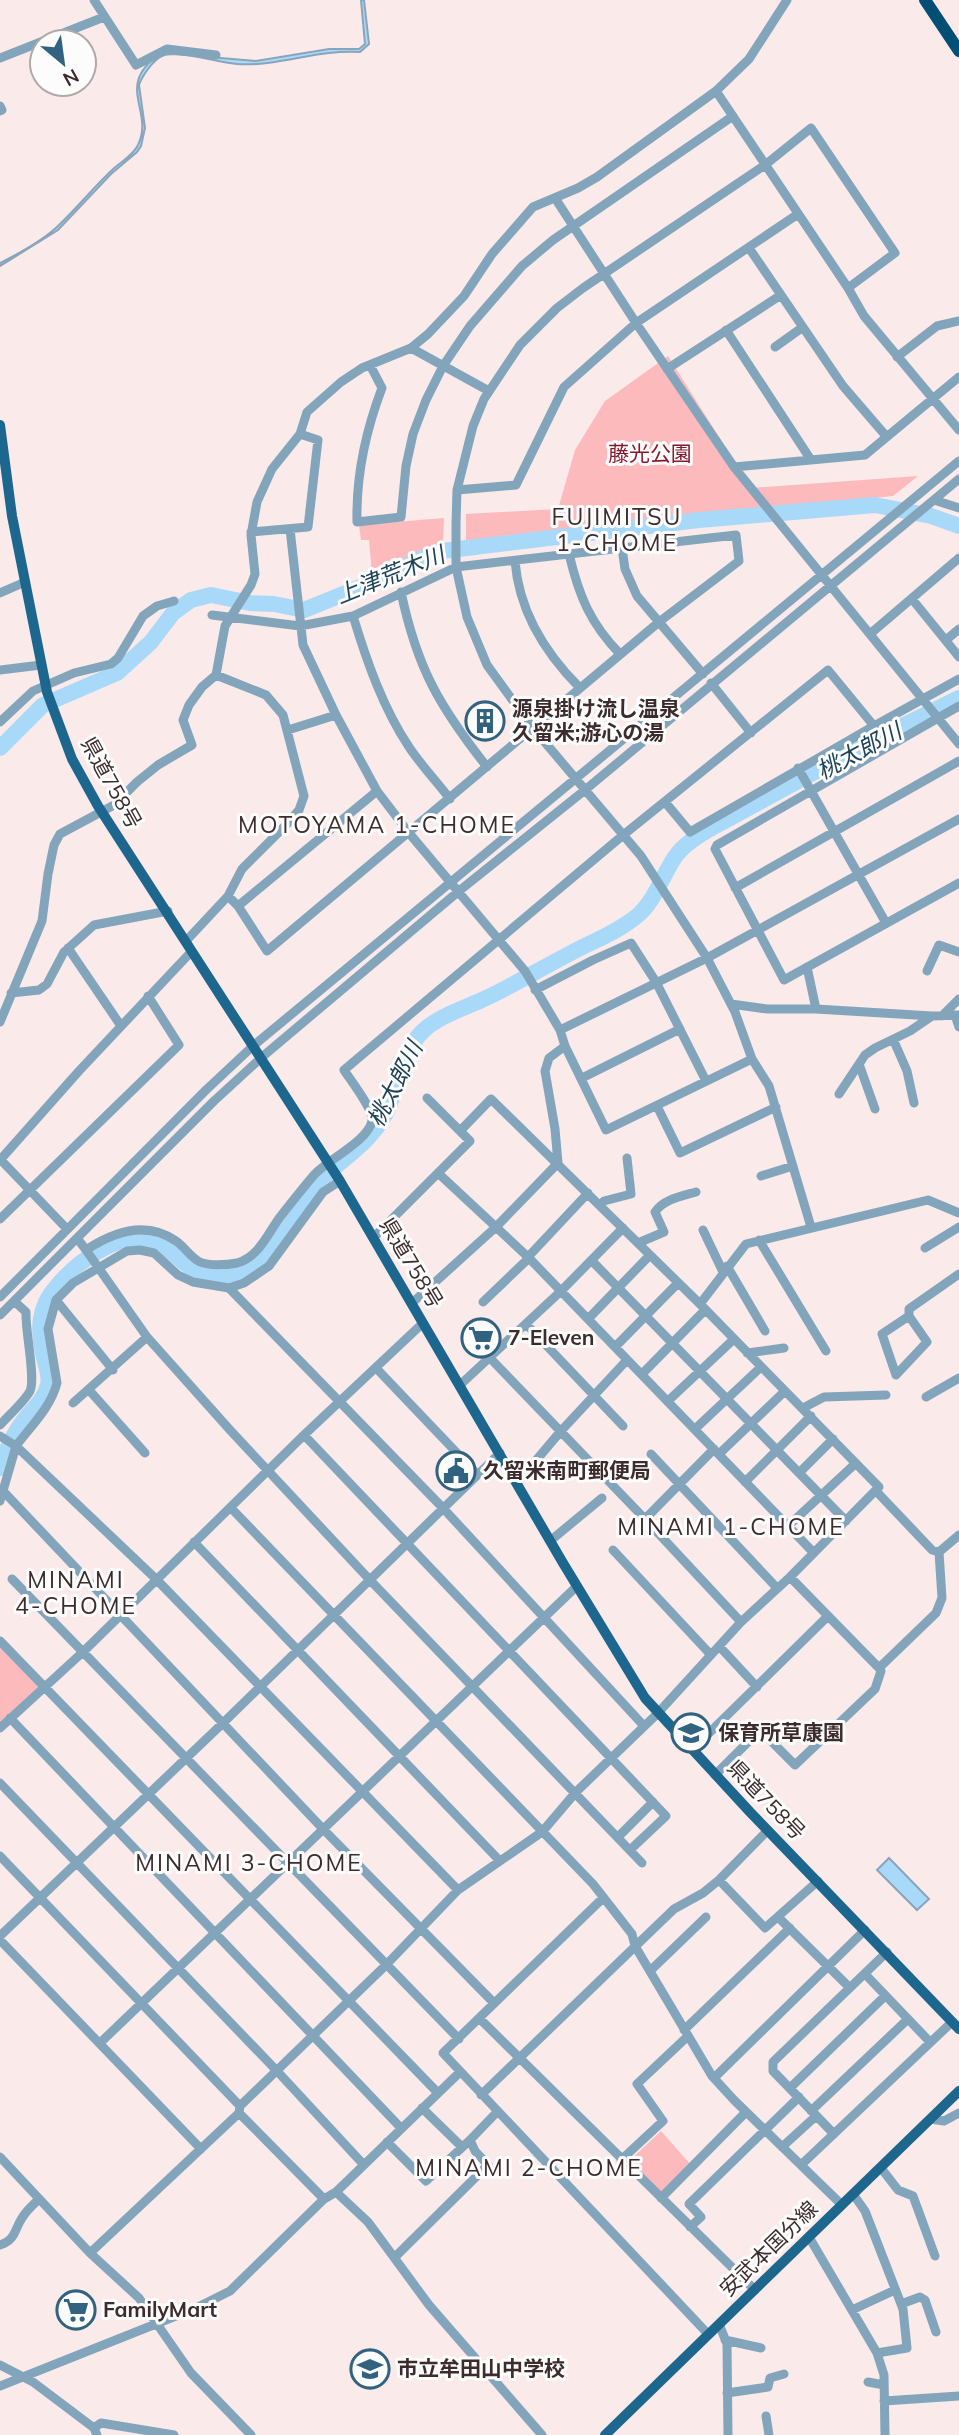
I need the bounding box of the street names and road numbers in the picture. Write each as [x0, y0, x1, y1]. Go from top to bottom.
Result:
street label: 県道758号 [76, 732, 148, 833]
street label: 県道758号 [375, 1213, 449, 1312]
street label: 県道758号 [722, 1754, 811, 1845]
street label: 安武本国分線 [714, 2195, 823, 2301]

